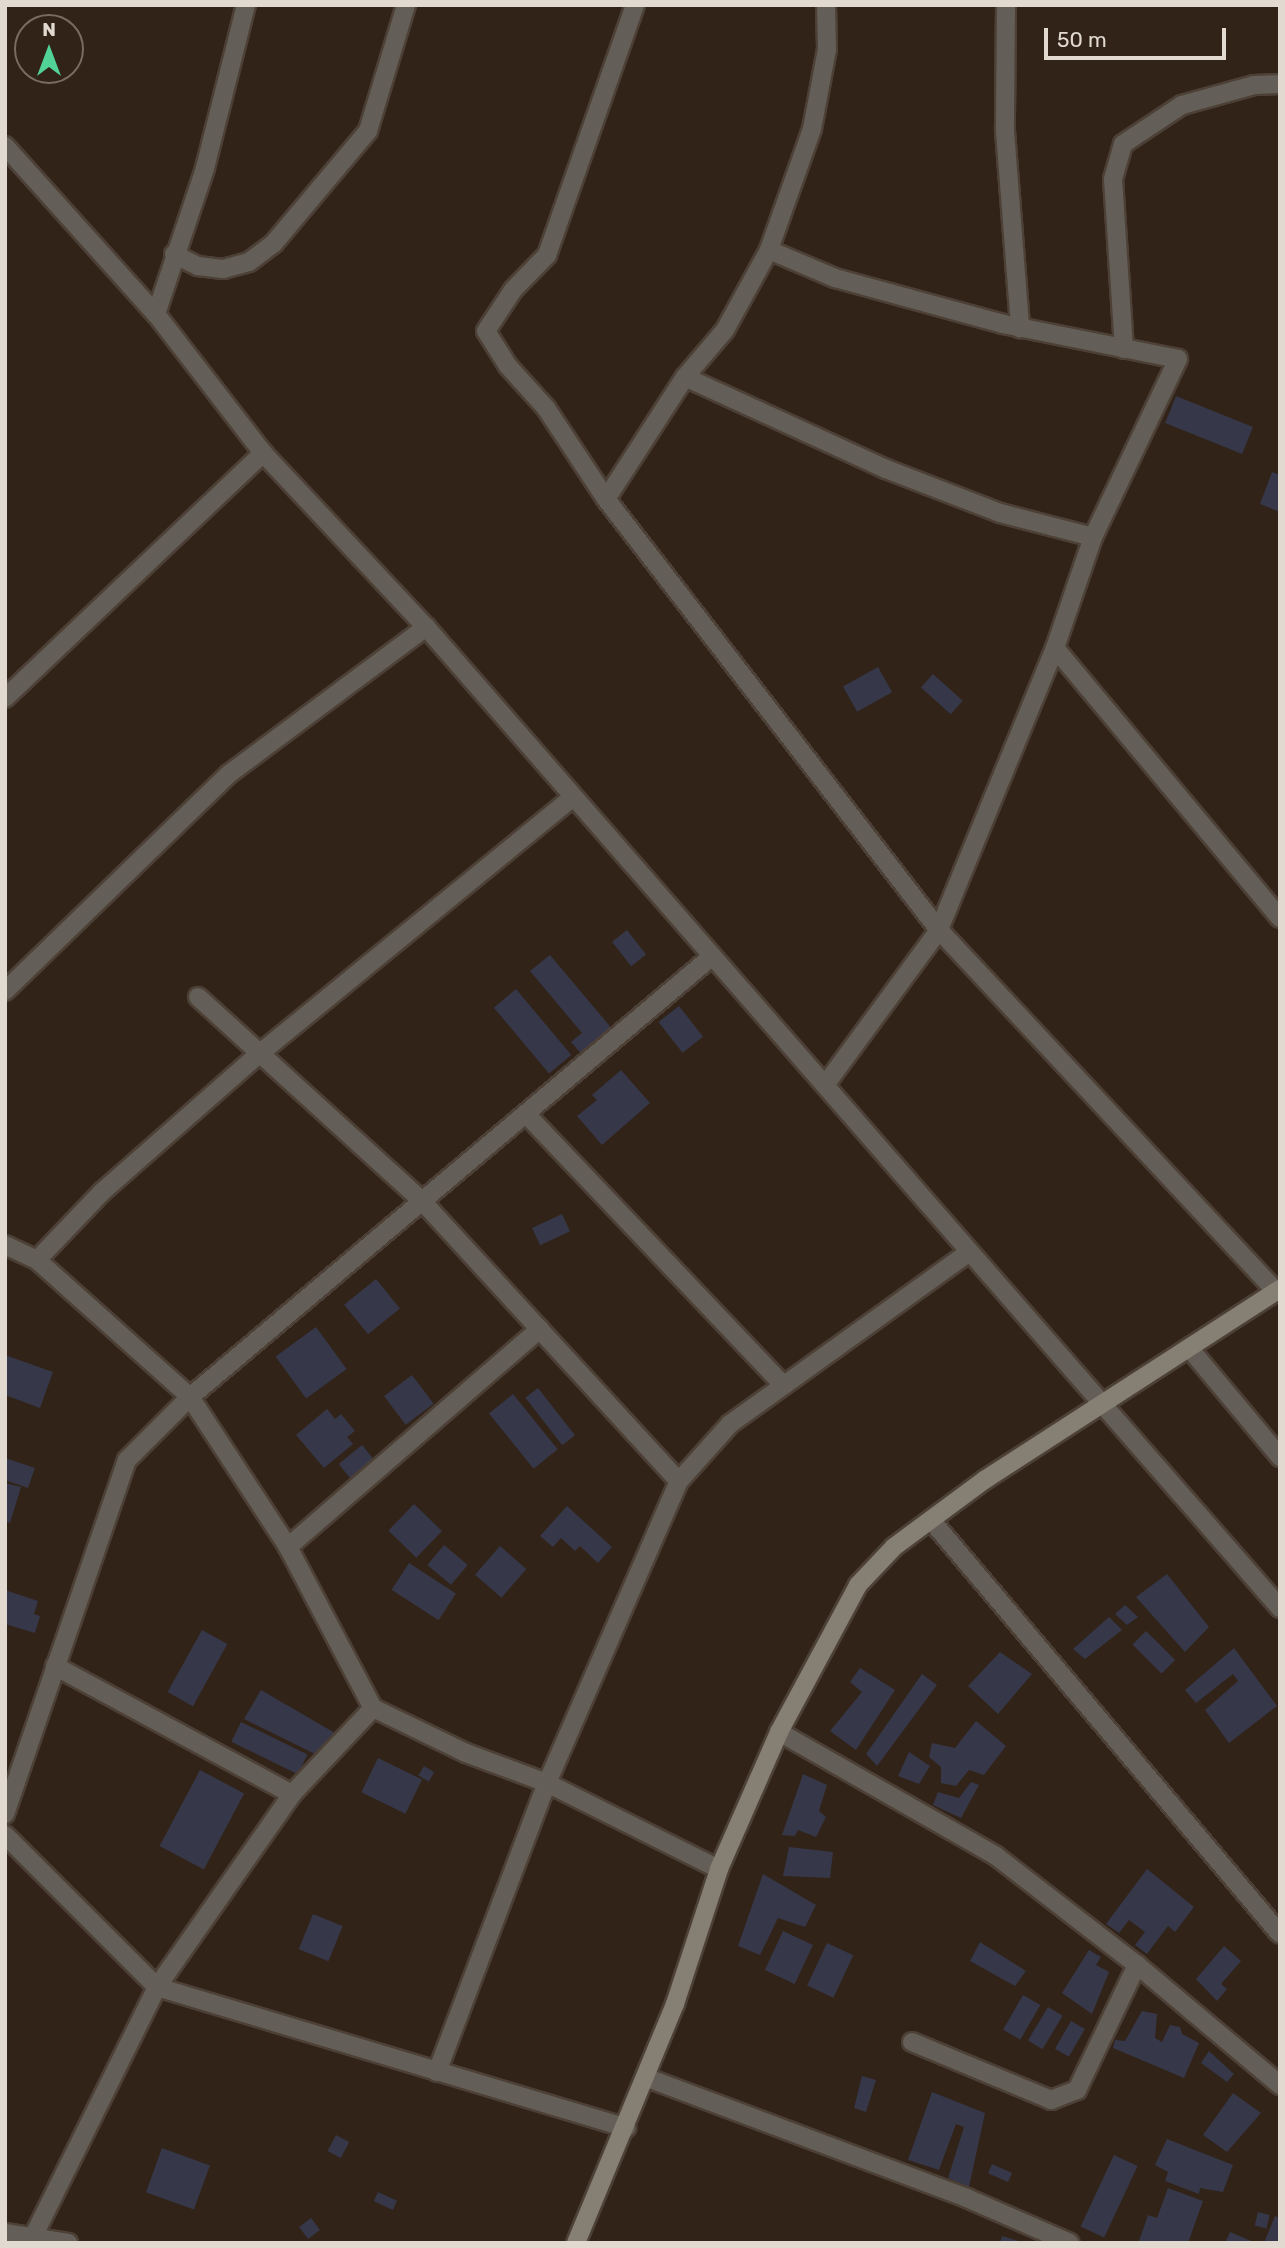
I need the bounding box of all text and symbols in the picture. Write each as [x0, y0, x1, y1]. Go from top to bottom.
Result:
north arrow [14, 14, 84, 84]
scale bar [1047, 14, 1229, 58]
text: N [42, 18, 56, 41]
text: 50 m [1057, 27, 1107, 52]

